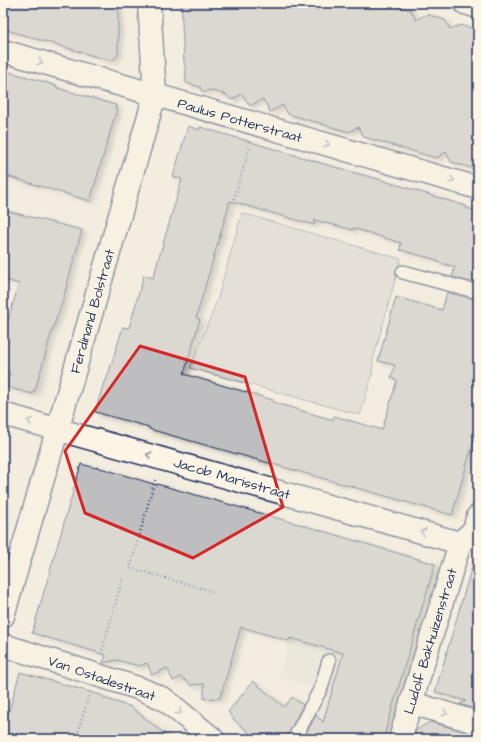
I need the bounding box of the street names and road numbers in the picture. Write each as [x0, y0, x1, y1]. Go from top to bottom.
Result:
street label: Paulus Potterstraat [175, 94, 305, 148]
street label: Ferdinand Bolstraat [66, 246, 120, 376]
street label: Jacob Marisstraat [171, 453, 293, 505]
street label: Ludolf Bakhuizenstraat [399, 566, 463, 717]
street label: Van Ostadestraat [45, 651, 159, 707]

